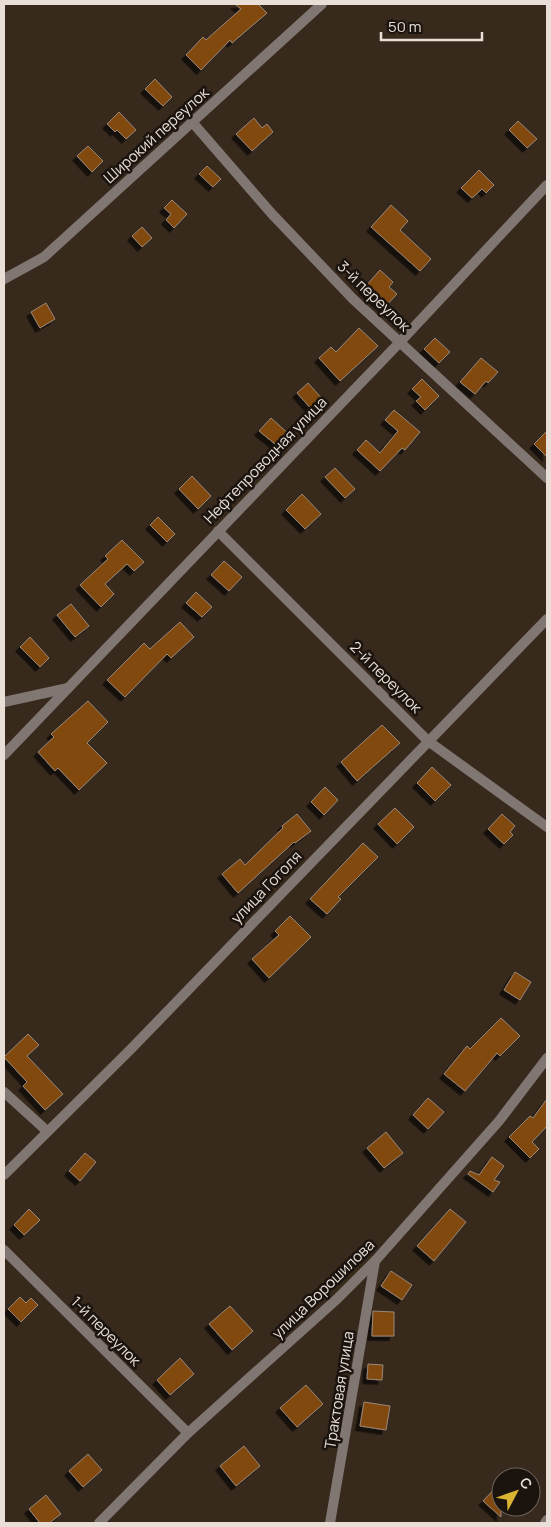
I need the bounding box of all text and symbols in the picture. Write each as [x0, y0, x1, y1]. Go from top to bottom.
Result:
scale bar [381, 10, 482, 42]
text: 50 m [388, 16, 422, 37]
street label: Широкий переулок [99, 82, 214, 188]
street label: 3-й переулок [333, 256, 415, 336]
street label: Нефтепроводная улица [199, 392, 331, 528]
street label: 2-й переулок [345, 636, 427, 718]
street label: улица Гоголя [226, 846, 306, 928]
street label: улица Ворошилова [267, 1235, 379, 1343]
street label: 1-й переулок [66, 1291, 146, 1371]
street label: Трактовая улица [319, 1329, 359, 1451]
north arrow [491, 1467, 541, 1517]
text: С [516, 1473, 537, 1493]

